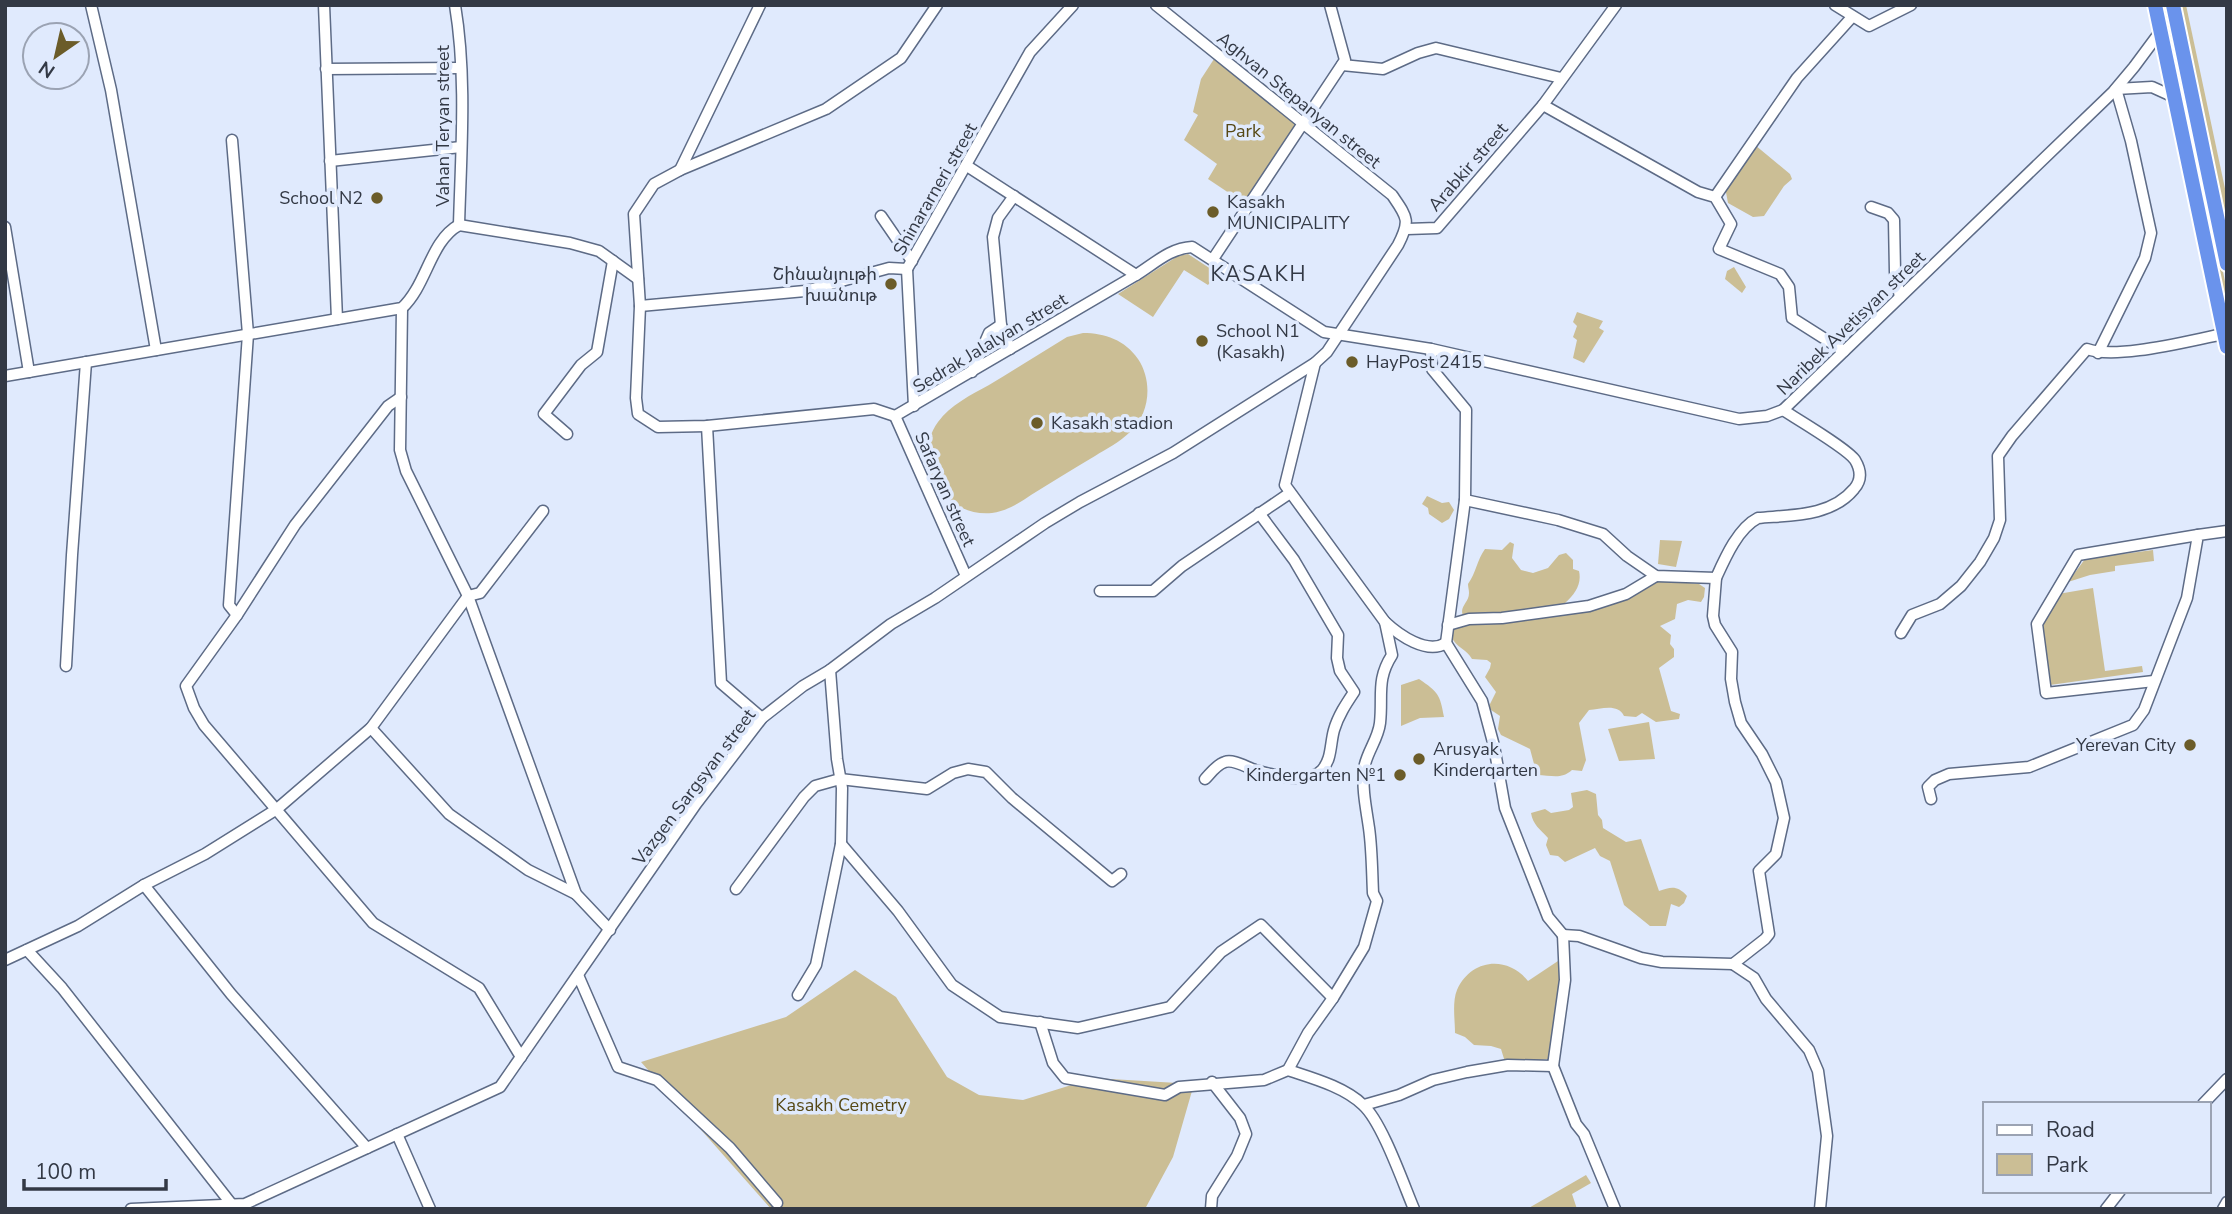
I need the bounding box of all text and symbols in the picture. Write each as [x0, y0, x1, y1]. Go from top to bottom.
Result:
north arrow [21, 21, 91, 91]
street label: Aghvan Stepanyan street [1212, 26, 1386, 174]
street label: Vahan Teryan street [431, 44, 455, 208]
text: N [34, 55, 60, 84]
street label: Arabkir street [1423, 117, 1514, 217]
street label: Shinararneri street [887, 118, 983, 260]
park label: Park [1225, 119, 1262, 143]
place label: School N2 [279, 186, 363, 210]
marker: School N2 [369, 190, 385, 206]
place label: Kasakh MUNICIPALITY [1227, 190, 1350, 235]
marker: Kasakh MUNICIPALITY [1205, 204, 1221, 220]
street label: Naribek Avetisyan street [1772, 245, 1931, 400]
district label: KASAKH [1210, 260, 1308, 288]
place label: Շինանյութի խանութ [773, 262, 878, 307]
marker: Շինանյութի խանութ [883, 276, 899, 292]
street label: Sedrak Jalalyan street [908, 287, 1072, 399]
place label: School N1 (Kasakh) [1216, 319, 1300, 364]
marker: School N1 (Kasakh) [1194, 333, 1210, 349]
place label: HayPost 2415 [1366, 350, 1482, 374]
marker: HayPost 2415 [1344, 354, 1360, 370]
place label: Kasakh stadion [1051, 411, 1173, 435]
marker: Kasakh stadion [1029, 415, 1045, 431]
street label: Safaryan street [909, 428, 981, 551]
street label: Vazgen Sargsyan street [627, 703, 761, 871]
place label: Yerevan City [2075, 733, 2177, 757]
place label: Arusyak Kinderqarten [1433, 737, 1538, 782]
marker: Yerevan City [2182, 737, 2198, 753]
marker: Arusyak Kinderqarten [1411, 751, 1427, 767]
place label: Kindergarten №1 [1246, 763, 1386, 787]
marker: Kindergarten №1 [1392, 767, 1408, 783]
park label: Kasakh Cemetry [775, 1093, 907, 1117]
legend [1983, 1102, 2211, 1193]
text: Road [2046, 1116, 2095, 1144]
scale bar [24, 1148, 166, 1192]
text: Park [2046, 1151, 2088, 1179]
text: 100 m [35, 1158, 96, 1186]

